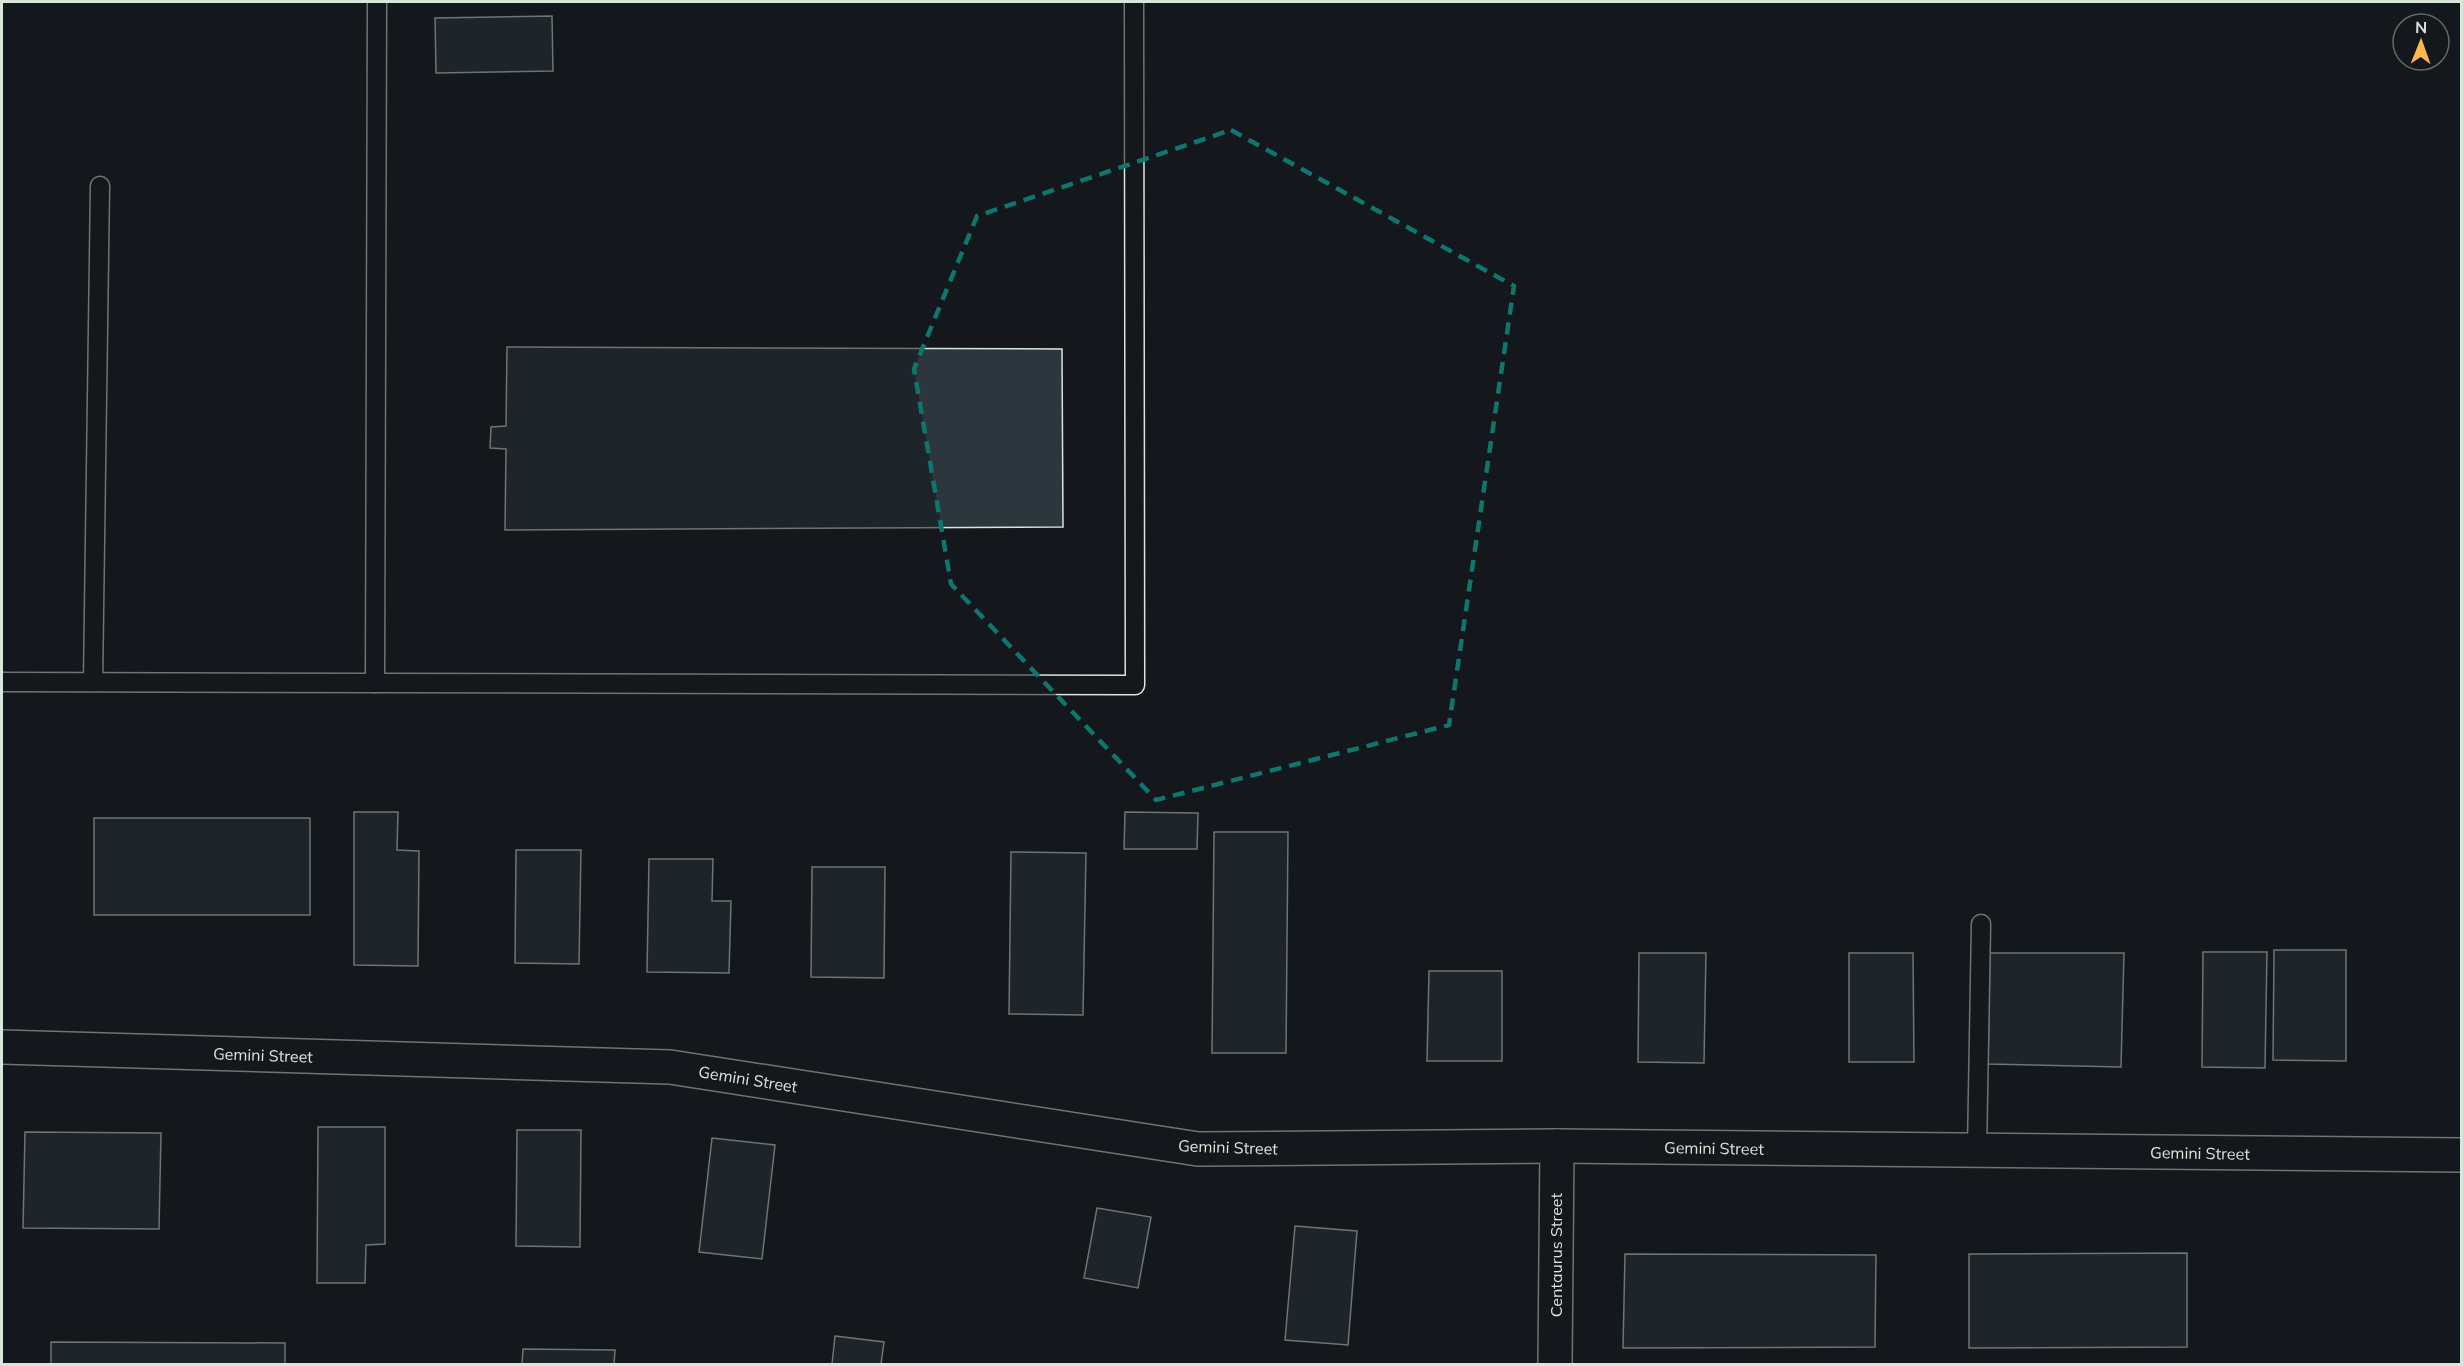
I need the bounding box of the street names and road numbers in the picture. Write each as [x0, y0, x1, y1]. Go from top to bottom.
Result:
street label: Gemini Street [213, 1043, 314, 1067]
street label: Gemini Street [697, 1061, 799, 1097]
street label: Gemini Street [1178, 1135, 1279, 1159]
street label: Gemini Street [1664, 1137, 1764, 1159]
street label: Gemini Street [2150, 1142, 2250, 1164]
street label: Centaurus Street [1546, 1192, 1566, 1317]

